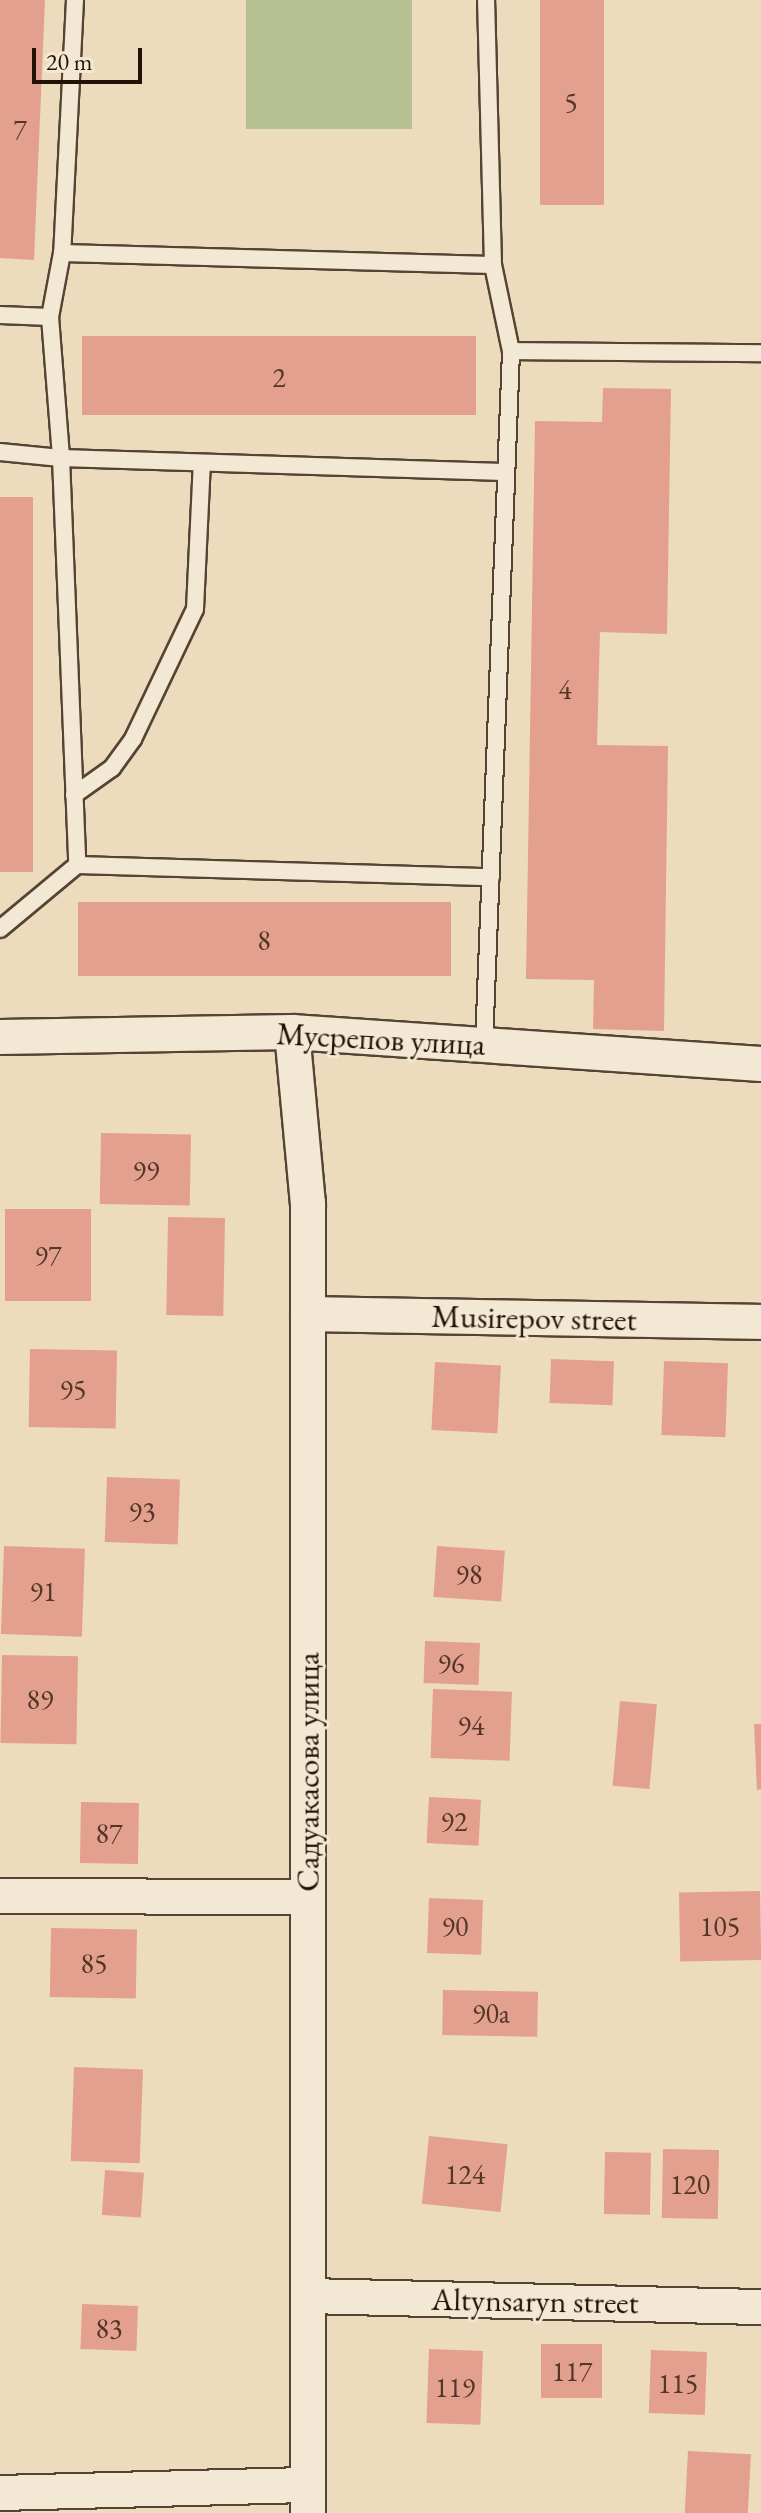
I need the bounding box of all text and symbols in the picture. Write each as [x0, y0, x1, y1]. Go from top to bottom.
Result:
scale bar [36, 32, 146, 82]
text: 20 m [46, 46, 93, 77]
house number: 5 [564, 85, 578, 119]
house number: 7 [13, 112, 27, 146]
house number: 2 [272, 360, 286, 394]
house number: 4 [558, 672, 572, 706]
house number: 8 [257, 923, 271, 957]
street label: Мусрепов улица [276, 1014, 486, 1064]
house number: 99 [133, 1153, 159, 1187]
house number: 97 [35, 1238, 61, 1272]
street label: Musirepov street [431, 1297, 637, 1339]
house number: 95 [60, 1372, 86, 1406]
house number: 93 [129, 1494, 155, 1528]
house number: 98 [456, 1557, 482, 1591]
house number: 91 [30, 1574, 56, 1608]
house number: 96 [438, 1646, 464, 1680]
street label: Садуакасова улица [289, 1652, 327, 1892]
house number: 89 [27, 1682, 53, 1716]
house number: 94 [458, 1708, 484, 1742]
house number: 92 [441, 1804, 467, 1838]
house number: 87 [96, 1816, 122, 1850]
house number: 90 [442, 1909, 468, 1943]
house number: 105 [700, 1909, 740, 1943]
house number: 85 [81, 1946, 107, 1980]
house number: 90а [472, 1996, 510, 2030]
house number: 124 [445, 2157, 485, 2191]
house number: 120 [670, 2167, 710, 2201]
street label: Altynsaryn street [431, 2280, 639, 2322]
house number: 83 [96, 2311, 122, 2345]
house number: 117 [552, 2354, 592, 2388]
house number: 115 [658, 2366, 698, 2400]
house number: 119 [435, 2370, 475, 2404]

